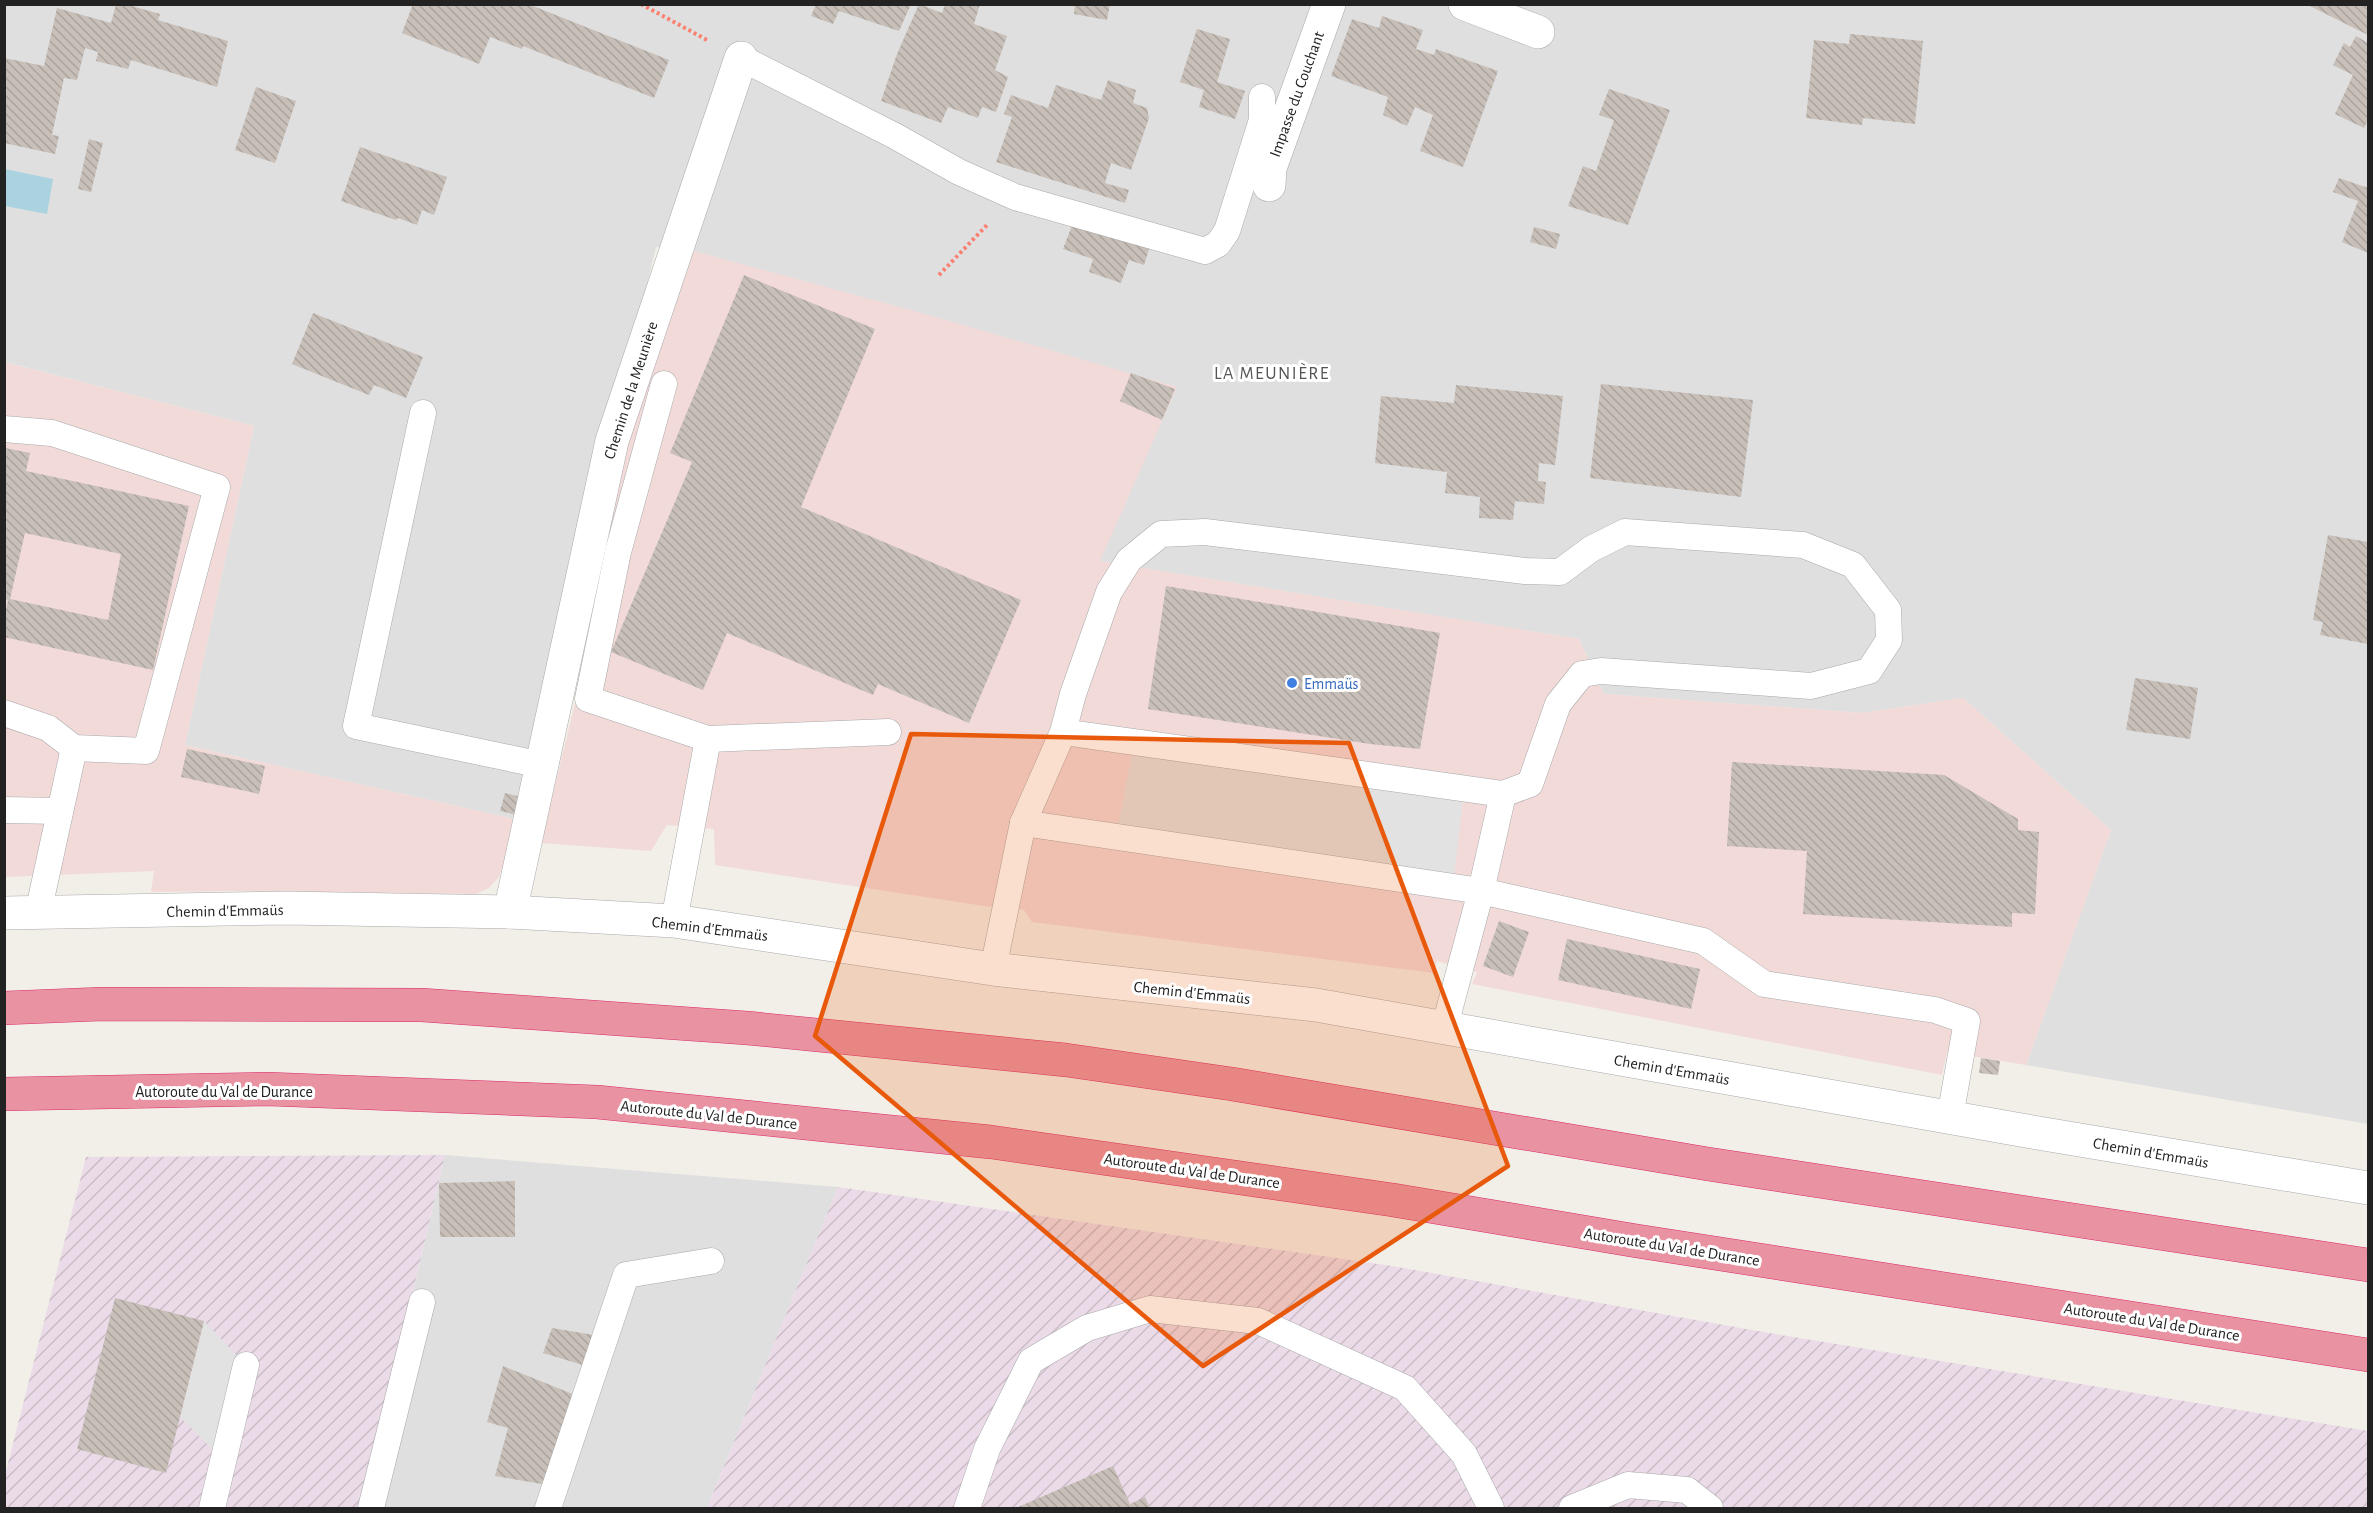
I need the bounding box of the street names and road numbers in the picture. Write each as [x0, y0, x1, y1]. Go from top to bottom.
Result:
street label: Impasse du Couchant [1267, 29, 1327, 159]
street label: Chemin de la Meunière [601, 320, 661, 461]
street label: Chemin d'Emmaüs [166, 902, 284, 920]
street label: Chemin d'Emmaüs [651, 914, 769, 944]
street label: Chemin d'Emmaüs [1133, 979, 1251, 1007]
street label: Chemin d'Emmaüs [1613, 1052, 1731, 1088]
street label: Autoroute du Val de Durance [135, 1084, 313, 1100]
street label: Autoroute du Val de Durance [620, 1098, 798, 1132]
street label: Chemin d'Emmaüs [2092, 1135, 2210, 1171]
street label: Autoroute du Val de Durance [1103, 1151, 1281, 1191]
street label: Autoroute du Val de Durance [1583, 1225, 1761, 1269]
street label: Autoroute du Val de Durance [2063, 1300, 2241, 1344]

